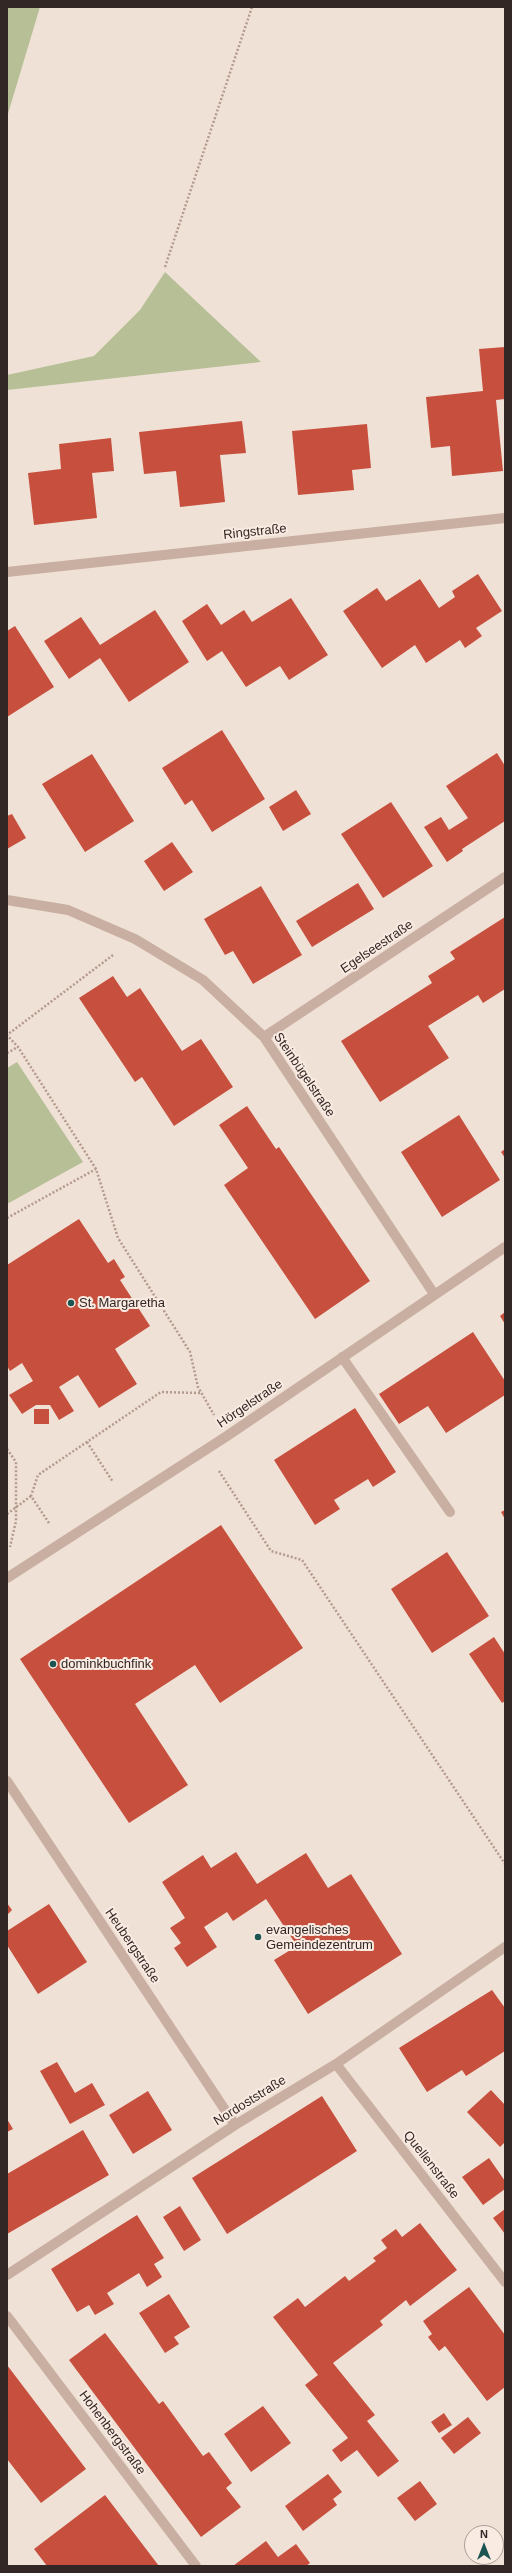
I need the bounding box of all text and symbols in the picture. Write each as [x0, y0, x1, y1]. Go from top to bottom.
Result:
street label: Ringstraße [223, 521, 287, 543]
street label: Egelseestraße [338, 917, 416, 977]
street label: Steinbügelstraße [270, 1030, 338, 1120]
place label: St. Margaretha [79, 1295, 165, 1311]
marker: St. Margaretha [66, 1298, 76, 1308]
street label: Hörgelstraße [214, 1377, 286, 1431]
place label: dominkbuchfink [61, 1656, 151, 1672]
marker: dominkbuchfink [48, 1659, 58, 1669]
street label: Heubergstraße [101, 1906, 163, 1986]
place label: evangelisches Gemeindezentrum [266, 1922, 373, 1953]
marker: evangelisches Gemeindezentrum [253, 1932, 263, 1942]
street label: Nordoststraße [211, 2073, 289, 2129]
street label: Quellenstraße [400, 2128, 462, 2202]
street label: Hohenbergstraße [75, 2388, 149, 2478]
north arrow [464, 2525, 504, 2565]
text: N [480, 2528, 488, 2540]

